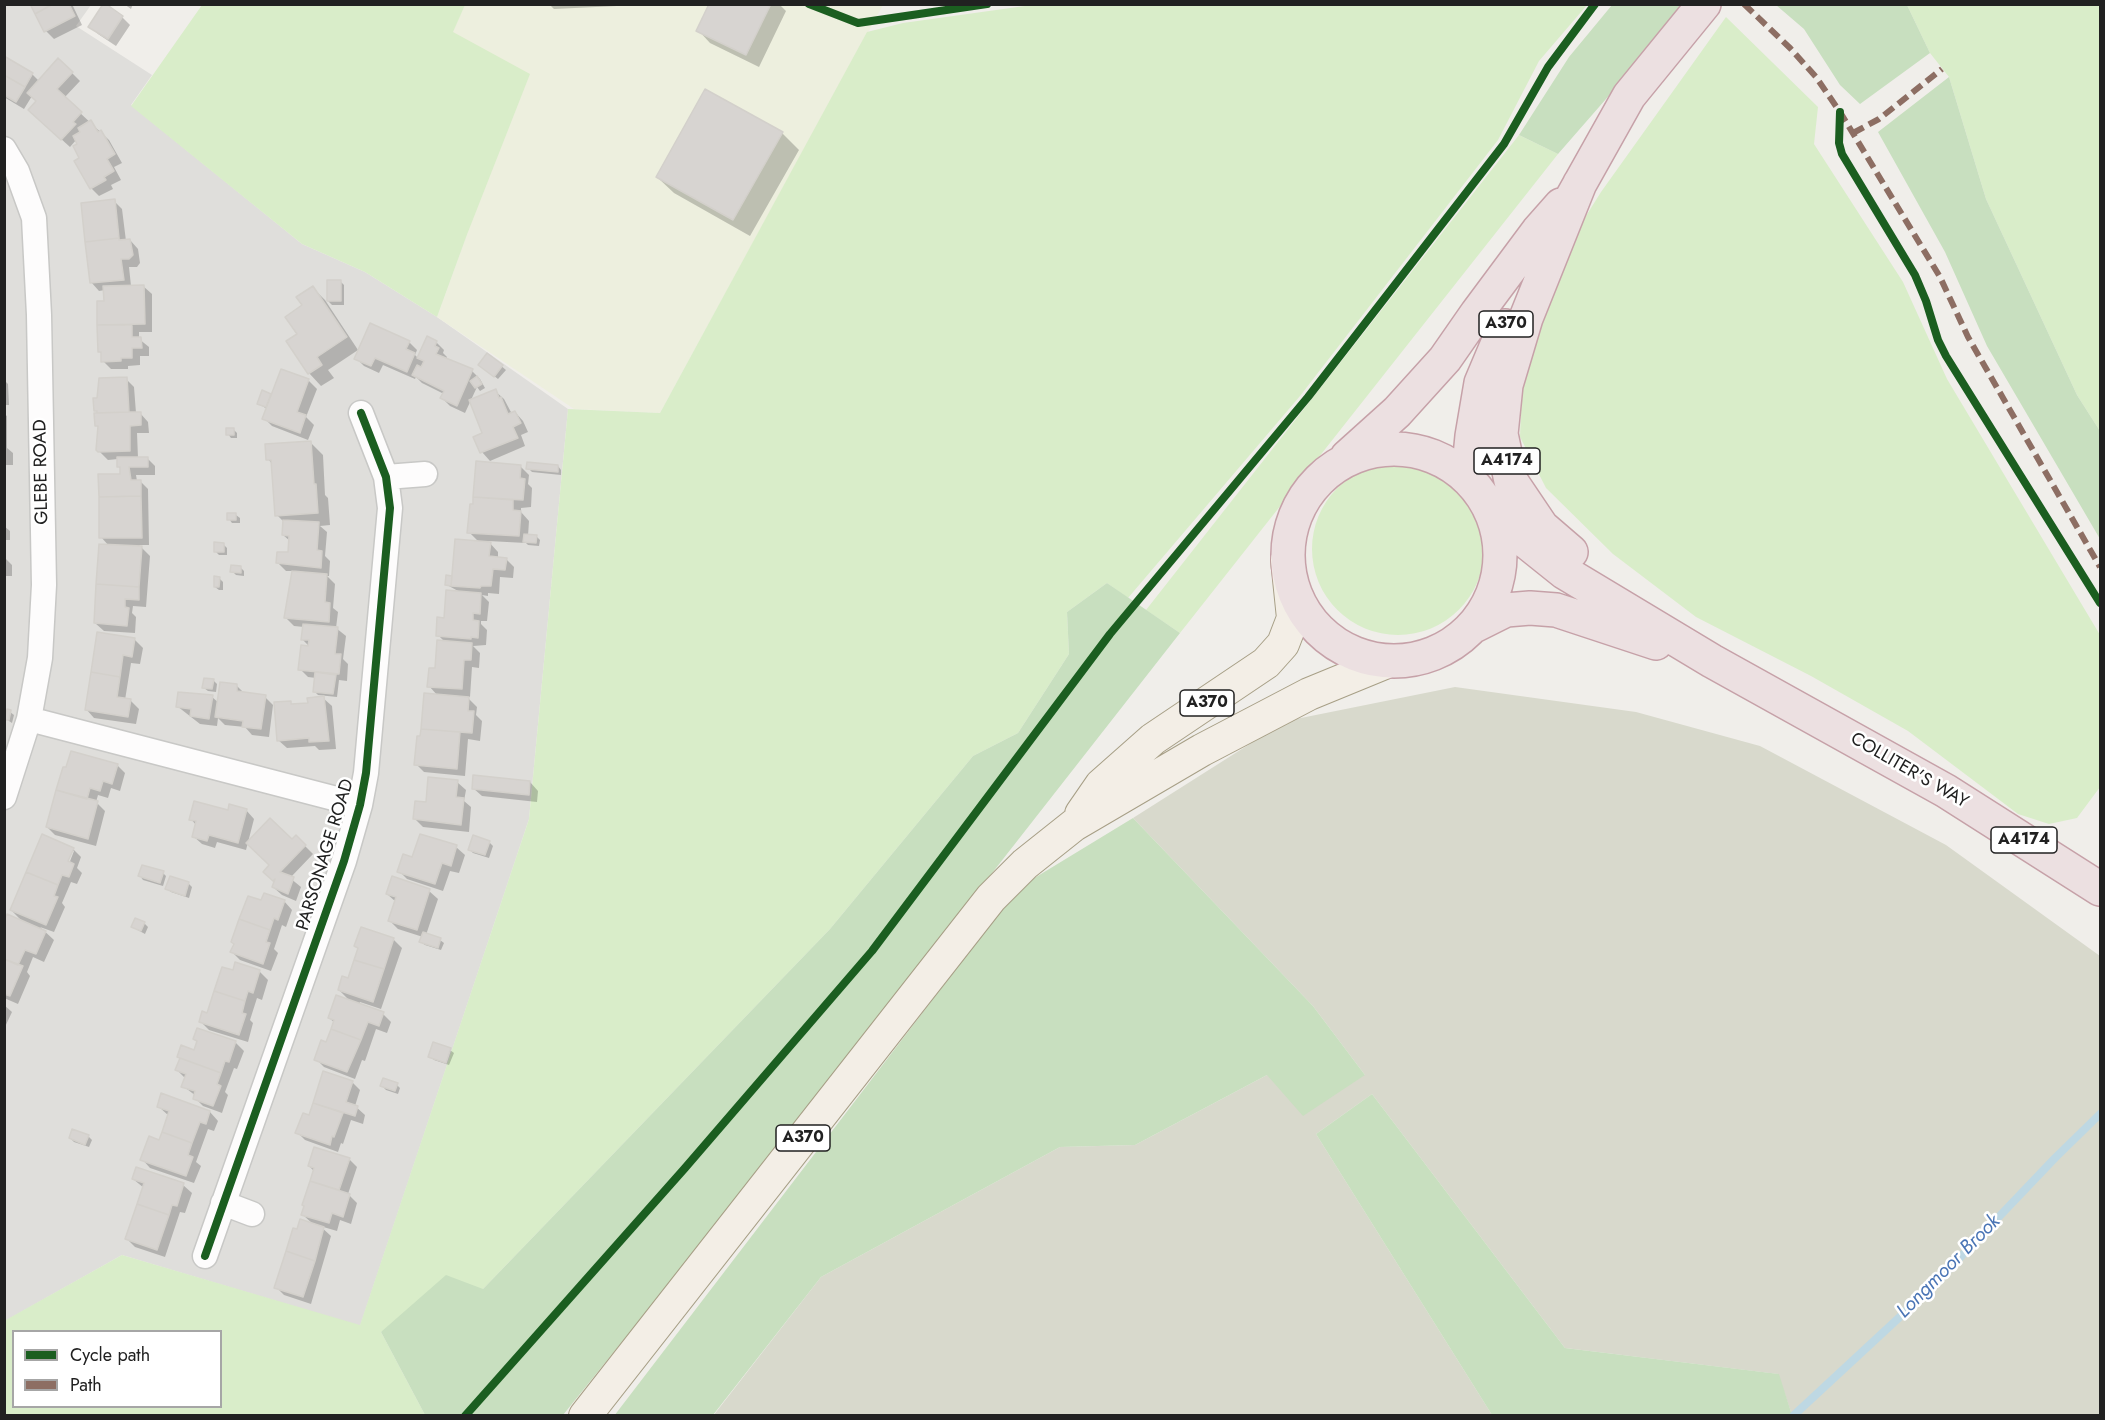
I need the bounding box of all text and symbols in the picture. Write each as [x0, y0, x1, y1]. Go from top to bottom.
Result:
road number: A370 [1479, 311, 1533, 337]
street label: GLEBE ROAD [30, 419, 54, 525]
road number: A4174 [1474, 448, 1540, 474]
road number: A370 [1180, 690, 1234, 716]
street label: COLLITER'S WAY [1846, 728, 1972, 814]
street label: PARSONAGE ROAD [293, 777, 359, 933]
road number: A4174 [1991, 827, 2057, 853]
road number: A370 [776, 1125, 830, 1151]
water label: Longmoor Brook [1892, 1210, 2006, 1324]
legend [12, 1330, 222, 1408]
text: Cycle path [70, 1342, 150, 1368]
text: Path [70, 1372, 102, 1398]

